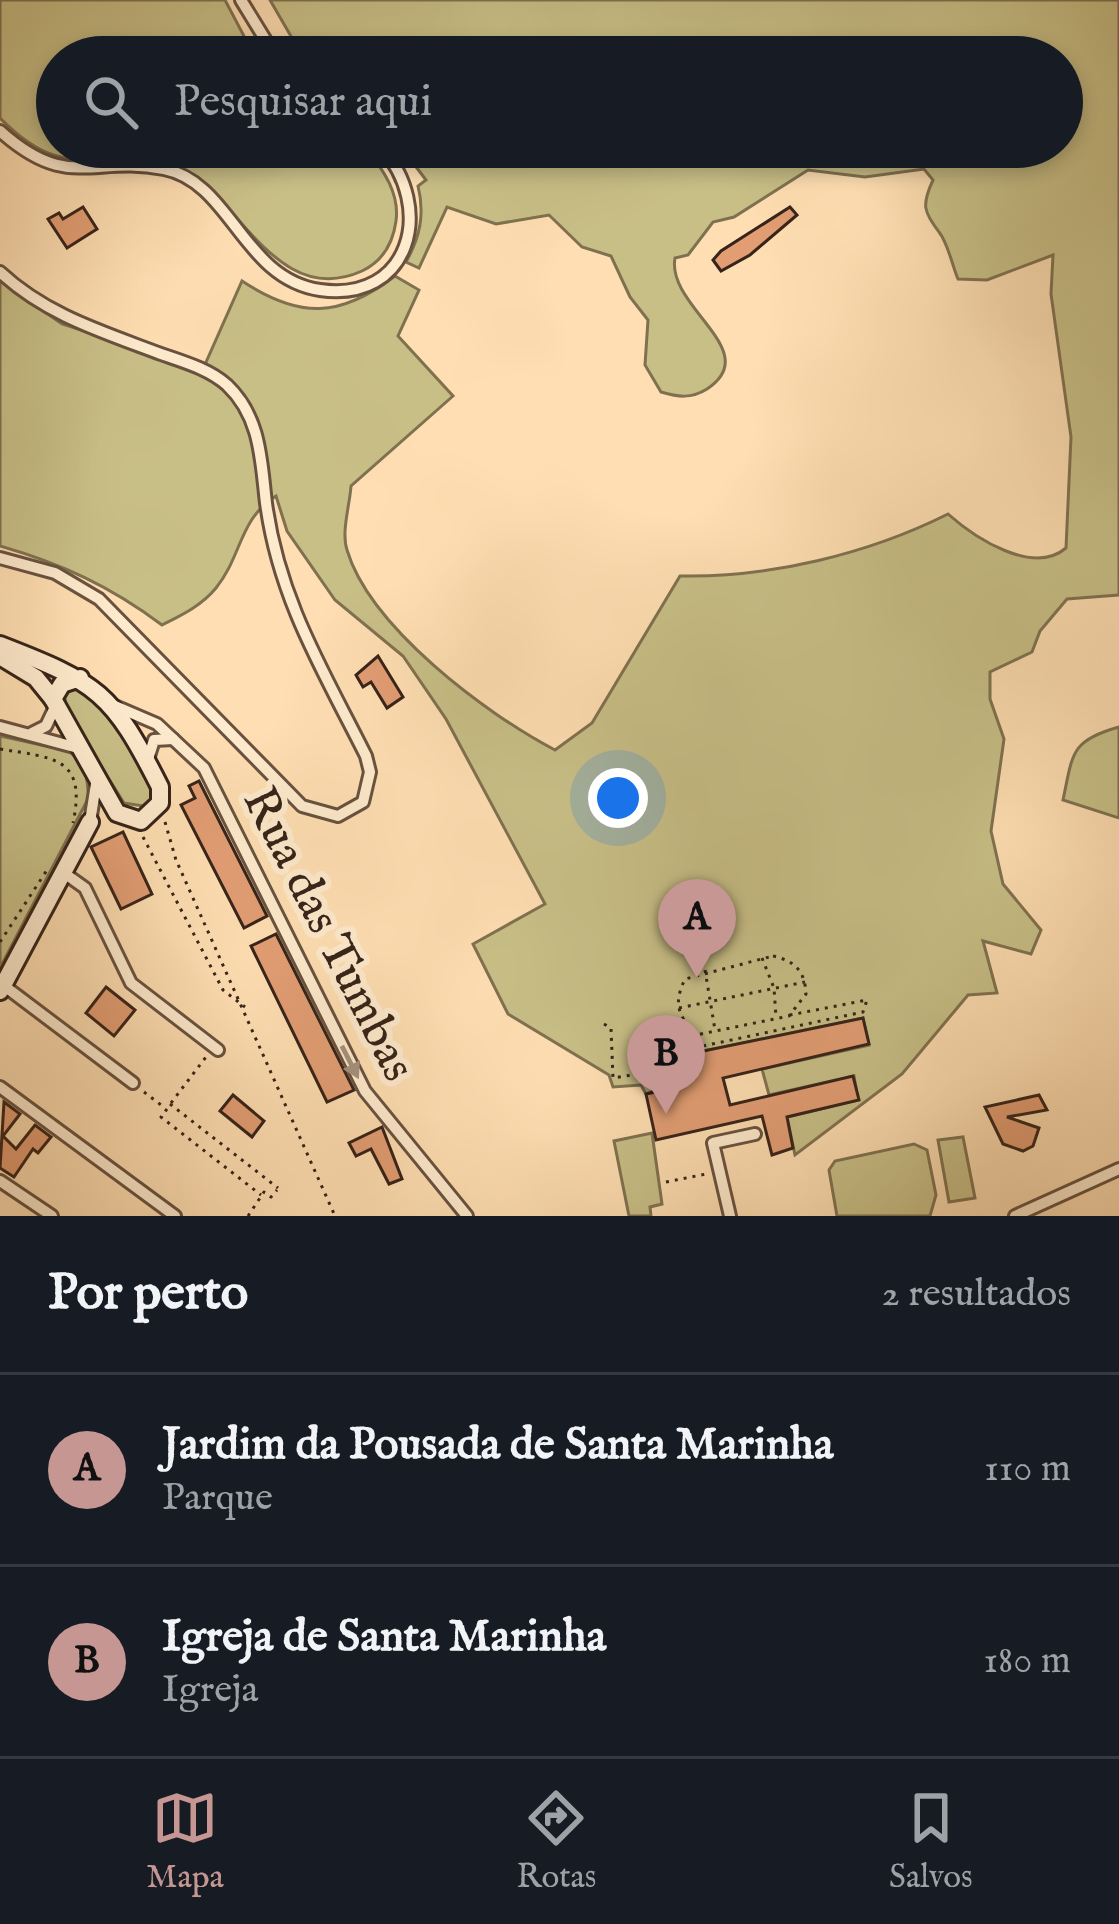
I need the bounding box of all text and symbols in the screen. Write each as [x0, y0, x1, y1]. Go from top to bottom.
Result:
search box [36, 36, 1083, 168]
icon: search [78, 69, 144, 135]
text: Pesquisar aqui [174, 74, 432, 131]
your location [588, 768, 648, 828]
street label: Rua das Tumbas [228, 778, 427, 1092]
pin: A [658, 879, 736, 978]
pin: B [627, 1015, 705, 1114]
one-way arrow [339, 1045, 360, 1080]
text: Por perto [48, 1262, 248, 1327]
text: 2 resultados [882, 1270, 1071, 1319]
text: Jardim da Pousada de Santa Marinha [162, 1417, 833, 1474]
text: A [74, 1445, 100, 1494]
text: 110 m [984, 1445, 1071, 1494]
text: Parque [162, 1474, 273, 1523]
text: Igreja de Santa Marinha [162, 1609, 606, 1666]
text: B [74, 1637, 100, 1686]
text: 180 m [983, 1637, 1071, 1686]
text: Igreja [162, 1666, 258, 1715]
tab: Mapa [146, 1785, 224, 1899]
tab: Rotas [516, 1785, 596, 1899]
tab: Salvos [889, 1785, 973, 1899]

